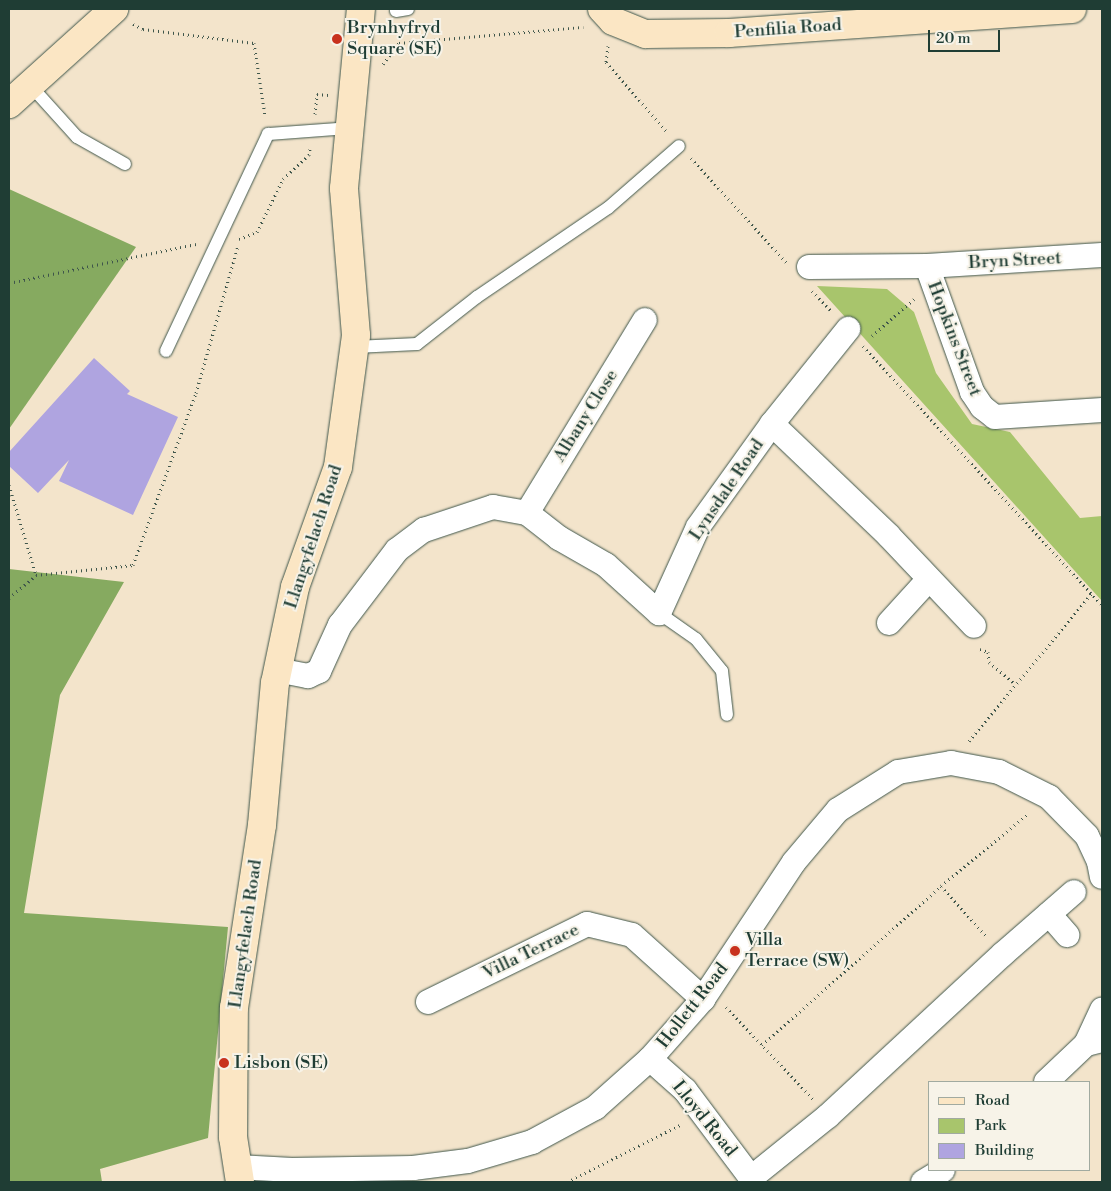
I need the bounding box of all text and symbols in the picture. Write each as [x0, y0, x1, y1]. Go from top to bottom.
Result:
street label: Penfilia Road [733, 14, 843, 44]
place label: Brynhyfryd Square (SE) [347, 18, 442, 60]
scale bar [931, 20, 1004, 52]
text: 20 m [936, 29, 971, 48]
marker: Brynhyfryd Square (SE) [331, 33, 343, 45]
street label: Bryn Street [968, 248, 1062, 274]
street label: Hopkins Street [922, 278, 986, 400]
street label: Albany Close [549, 366, 623, 466]
street label: Lynsdale Road [685, 435, 769, 545]
street label: Llangyfelach Road [281, 462, 347, 612]
street label: Llangyfelach Road [225, 858, 267, 1010]
street label: Villa Terrace [479, 919, 583, 985]
place label: Villa Terrace (SW) [745, 930, 849, 972]
marker: Villa Terrace (SW) [729, 945, 741, 957]
street label: Hollett Road [653, 959, 733, 1053]
place label: Lisbon (SE) [234, 1052, 328, 1074]
marker: Lisbon (SE) [218, 1057, 230, 1069]
street label: Lloyd Road [667, 1077, 741, 1161]
legend [928, 1081, 1091, 1171]
text: Road [975, 1091, 1010, 1110]
text: Park [975, 1116, 1006, 1135]
text: Building [975, 1141, 1034, 1160]

